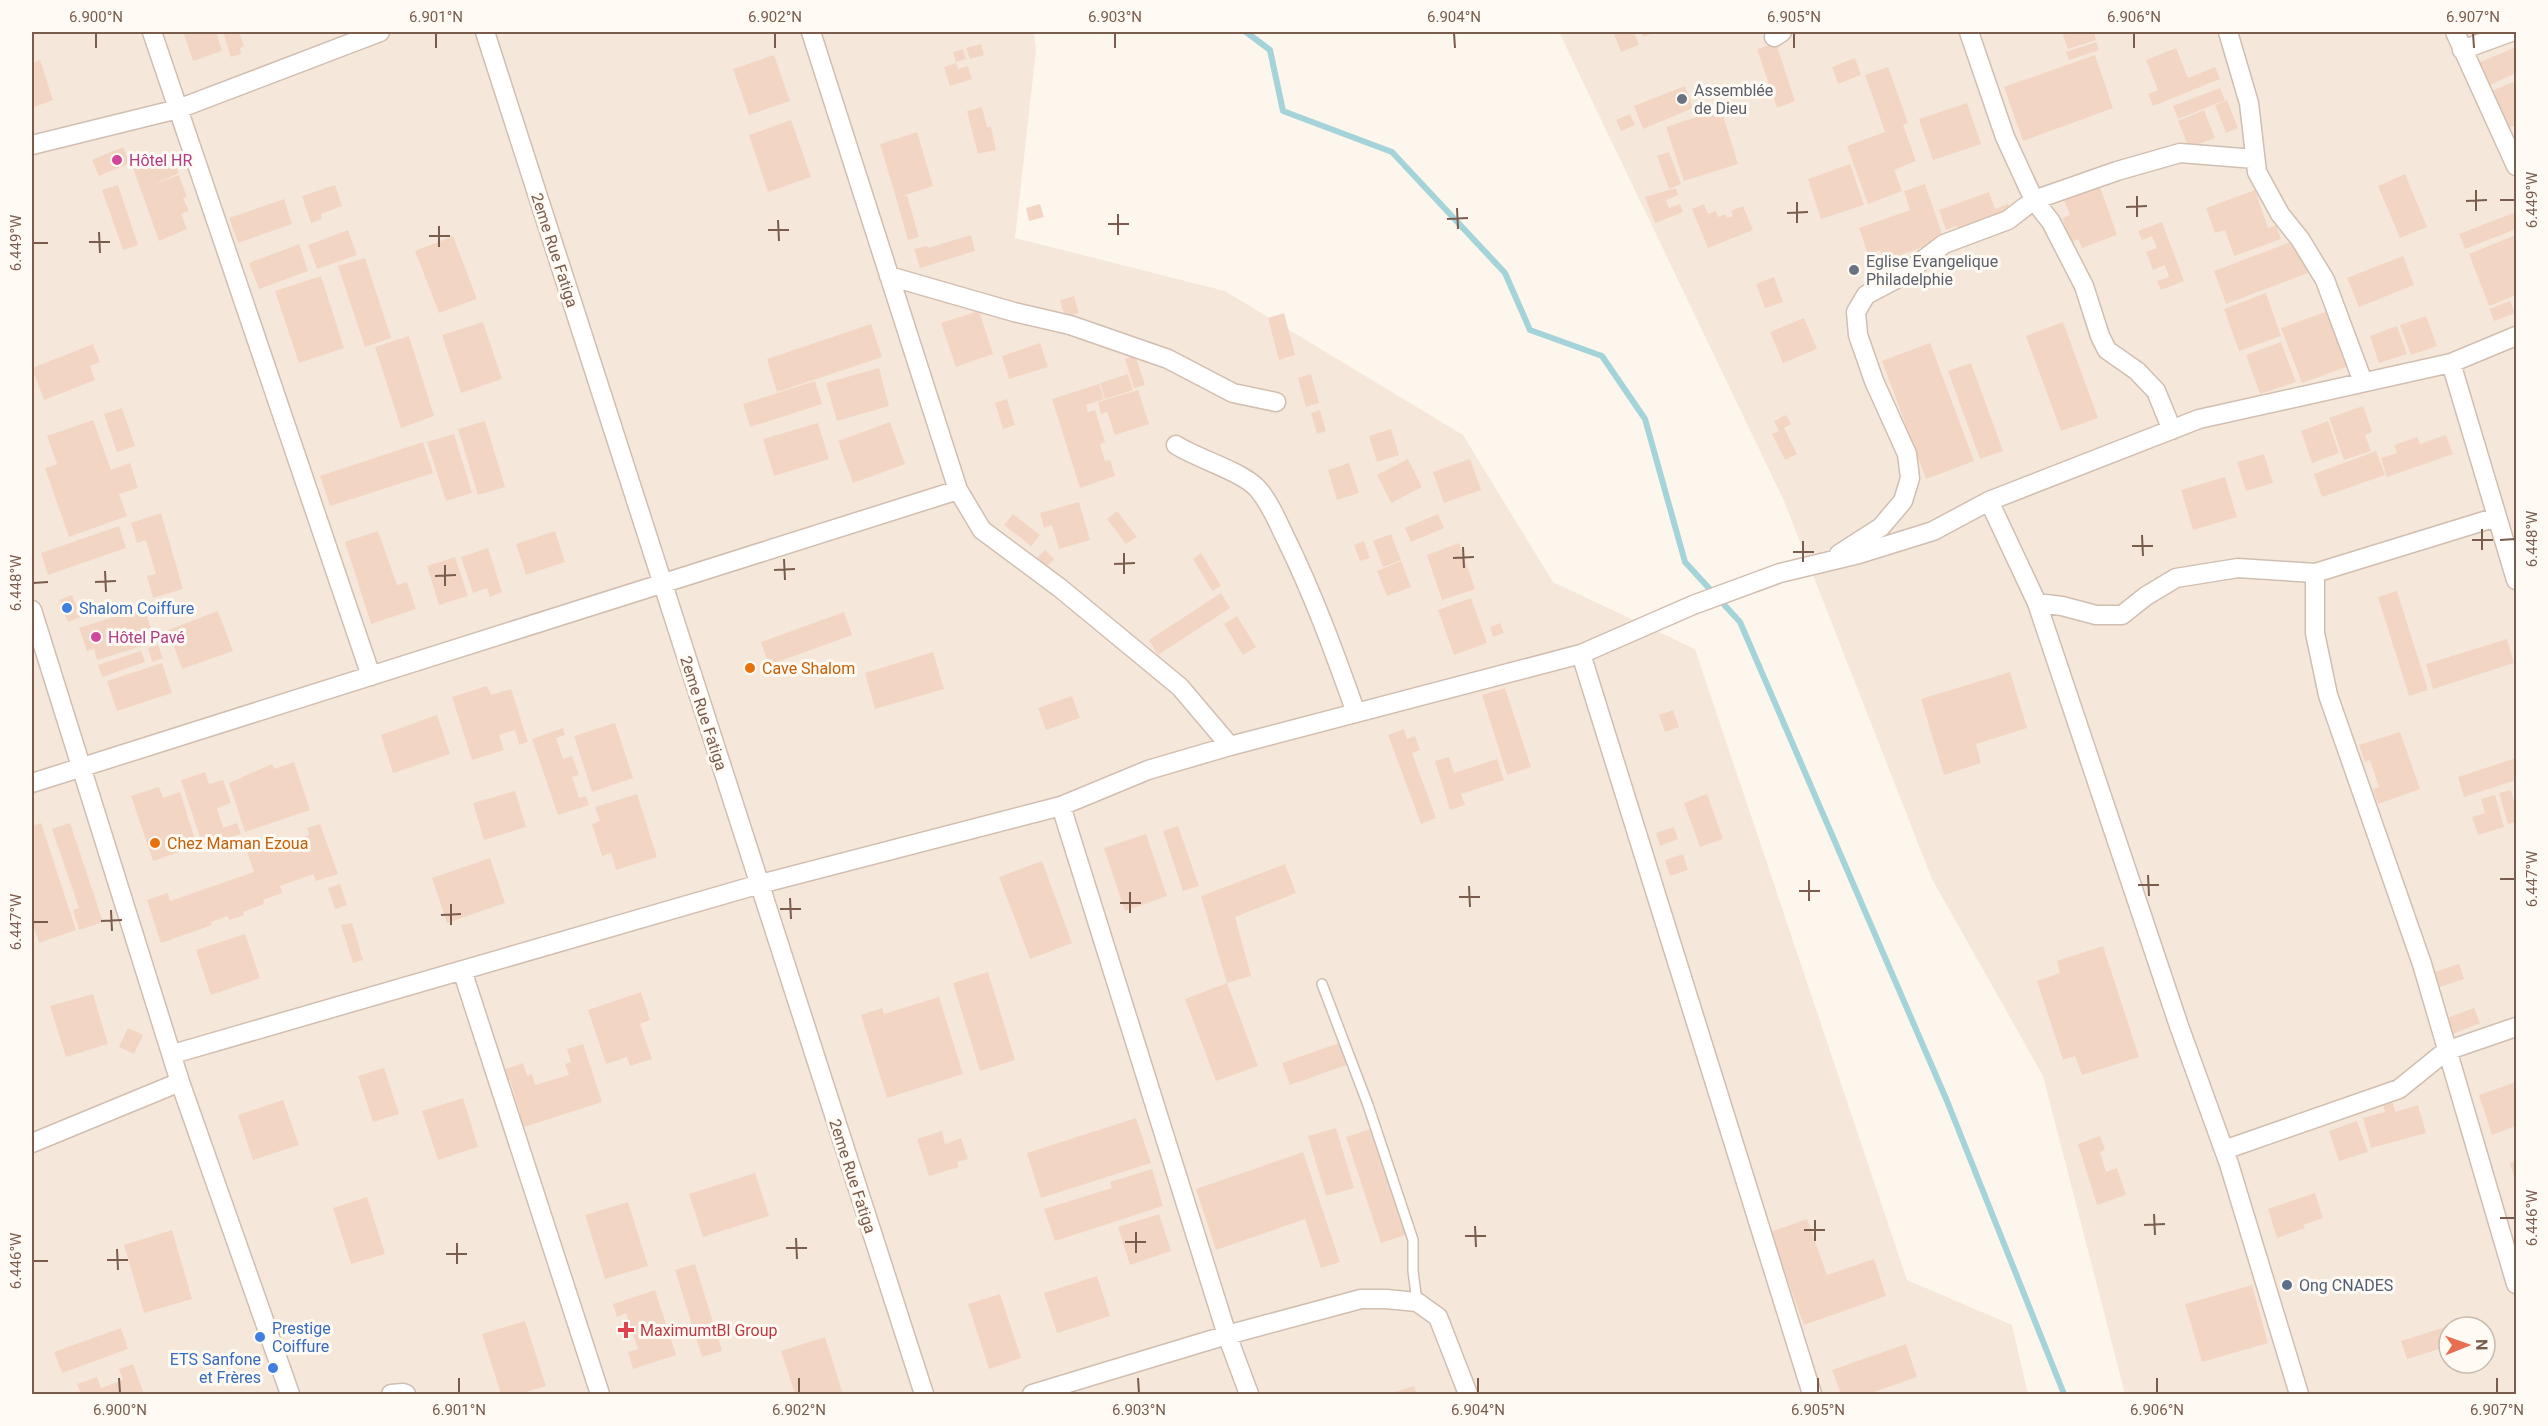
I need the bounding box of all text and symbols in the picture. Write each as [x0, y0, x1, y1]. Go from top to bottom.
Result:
text: 6.900°N [69, 8, 123, 26]
text: 6.901°N [409, 8, 463, 26]
text: 6.902°N [748, 8, 802, 26]
text: 6.903°N [1088, 8, 1142, 26]
text: 6.904°N [1427, 8, 1481, 26]
text: 6.905°N [1767, 8, 1821, 26]
text: 6.906°N [2107, 8, 2161, 26]
text: 6.907°N [2446, 8, 2500, 26]
place label: Assemblée de Dieu [1694, 81, 1773, 118]
marker: Assemblée de Dieu [1675, 92, 1689, 106]
place label: Hôtel HR [129, 151, 193, 170]
marker: Hôtel HR [110, 153, 124, 167]
text: 6.449°W [2523, 172, 2541, 228]
street label: 2eme Rue Fatiga [527, 191, 582, 310]
text: 6.449°W [7, 215, 25, 271]
place label: Eglise Evangelique Philadelphie [1866, 252, 1998, 289]
marker: Eglise Evangelique Philadelphie [1847, 263, 1861, 277]
text: 6.448°W [2523, 511, 2541, 567]
text: 6.448°W [7, 555, 25, 611]
place label: Shalom Coiffure [79, 599, 194, 618]
marker: Shalom Coiffure [60, 601, 74, 615]
place label: Hôtel Pavé [108, 628, 185, 647]
marker: Hôtel Pavé [89, 630, 103, 644]
street label: 2eme Rue Fatiga [676, 654, 731, 773]
place label: Cave Shalom [762, 659, 855, 678]
marker: Cave Shalom [743, 661, 757, 675]
place label: Chez Maman Ezoua [167, 834, 308, 853]
marker: Chez Maman Ezoua [148, 836, 162, 850]
text: 6.447°W [2523, 851, 2541, 907]
text: 6.447°W [7, 894, 25, 950]
street label: 2eme Rue Fatiga [825, 1117, 880, 1236]
text: 6.446°W [2523, 1190, 2541, 1246]
text: 6.446°W [7, 1233, 25, 1289]
place label: Ong CNADES [2299, 1276, 2393, 1295]
marker: Ong CNADES [2280, 1278, 2294, 1292]
north arrow [2437, 1315, 2497, 1375]
place label: Prestige Coiffure [272, 1319, 331, 1356]
marker: MaximumtBl Group [617, 1321, 635, 1339]
place label: MaximumtBl Group [640, 1321, 778, 1340]
marker: Prestige Coiffure [253, 1330, 267, 1344]
text: N [2472, 1339, 2491, 1351]
place label: ETS Sanfone et Frères [170, 1350, 261, 1387]
marker: ETS Sanfone et Frères [266, 1361, 280, 1375]
text: 6.900°N [93, 1401, 147, 1419]
text: 6.901°N [432, 1401, 486, 1419]
text: 6.902°N [772, 1401, 826, 1419]
text: 6.903°N [1112, 1401, 1166, 1419]
text: 6.904°N [1451, 1401, 1505, 1419]
text: 6.905°N [1791, 1401, 1845, 1419]
text: 6.906°N [2130, 1401, 2184, 1419]
text: 6.907°N [2470, 1401, 2524, 1419]

